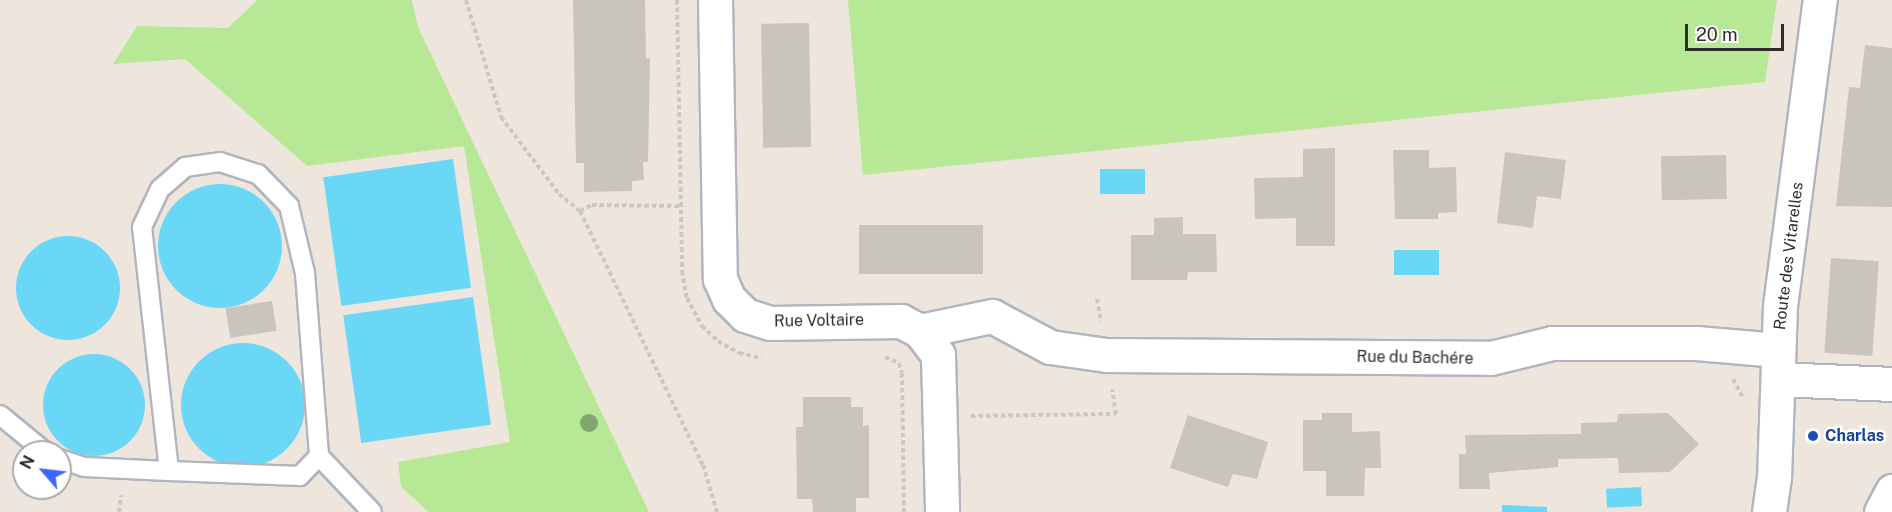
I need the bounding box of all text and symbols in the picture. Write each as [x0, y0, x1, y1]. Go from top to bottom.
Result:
scale bar [1688, 12, 1787, 50]
text: 20 m [1696, 24, 1738, 45]
street label: Route des Vitarelles [1770, 181, 1808, 331]
street label: Rue Voltaire [774, 311, 864, 331]
street label: Rue du Bachére [1356, 347, 1474, 369]
place label: Charlas [1825, 426, 1884, 446]
marker: Charlas [1806, 429, 1820, 443]
north arrow [12, 440, 72, 500]
text: N [16, 452, 39, 472]

